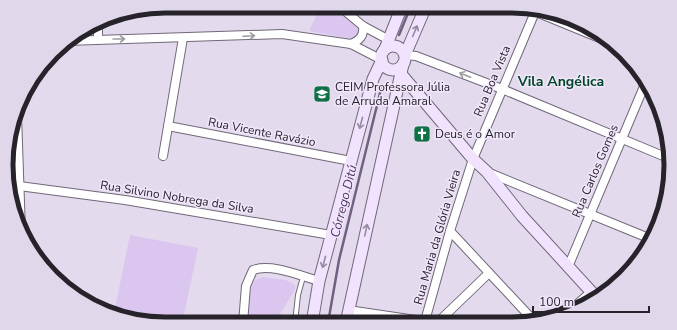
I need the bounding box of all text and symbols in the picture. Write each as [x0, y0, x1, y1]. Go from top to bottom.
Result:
one-way arrow [412, 25, 420, 37]
one-way arrow [242, 32, 255, 39]
one-way arrow [112, 35, 125, 43]
street label: Rua Boa Vista [470, 43, 514, 119]
one-way arrow [460, 70, 472, 78]
district label: Vila Angélica [517, 72, 604, 91]
place label: CEIM Professora Júlia de Arruda Amaral [335, 79, 450, 109]
school or university icon: CEIM Professora Júlia de Arruda Amaral [312, 84, 332, 104]
street label: Rua Vicente Ravázio [207, 114, 317, 150]
one-way arrow [357, 117, 364, 130]
street label: Rua Carlos Gomes [568, 122, 622, 220]
church icon: Deus é o Amor [412, 124, 432, 144]
place label: Deus é o Amor [435, 126, 516, 142]
water label: Córrego Ditú [326, 163, 362, 239]
street label: Rua Maria da Glória Vieira [410, 167, 464, 307]
street label: Rua Silvino Nobrega da Silva [99, 177, 255, 217]
one-way arrow [362, 224, 370, 237]
one-way arrow [320, 256, 327, 269]
scale bar [533, 288, 649, 314]
text: 100 m [539, 294, 574, 310]

